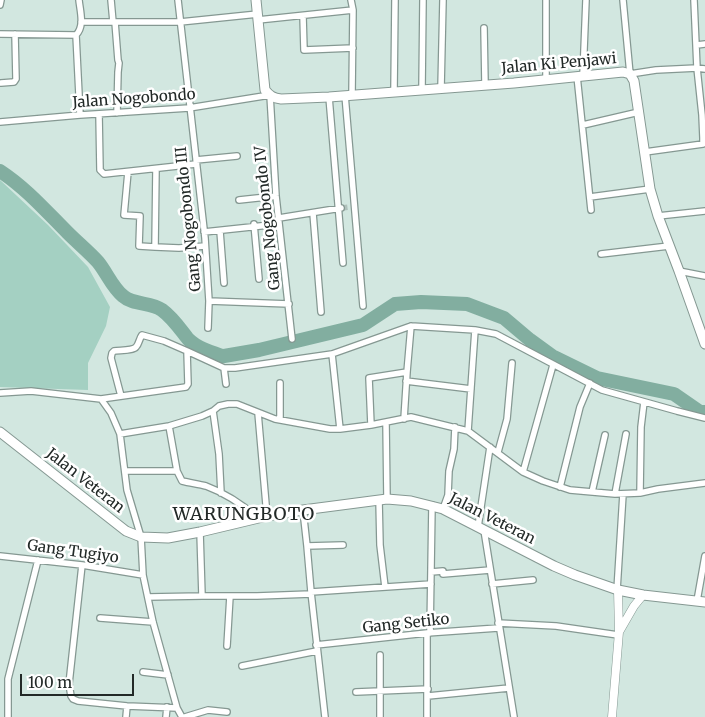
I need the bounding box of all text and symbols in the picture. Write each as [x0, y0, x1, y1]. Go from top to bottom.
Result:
street label: Jalan Ki Penjawi [501, 50, 617, 78]
street label: Jalan Nogobondo [72, 86, 196, 112]
street label: Gang Nogobondo IV [251, 145, 285, 291]
street label: Gang Nogobondo III [172, 146, 206, 292]
street label: Jalan Veteran [42, 445, 128, 517]
street label: Jalan Veteran [446, 490, 538, 548]
district label: WARUNGBOTO [172, 504, 316, 526]
street label: Gang Tugiyo [26, 537, 120, 567]
street label: Gang Setiko [362, 611, 450, 637]
scale bar [22, 664, 136, 696]
text: 100 m [28, 673, 72, 692]

